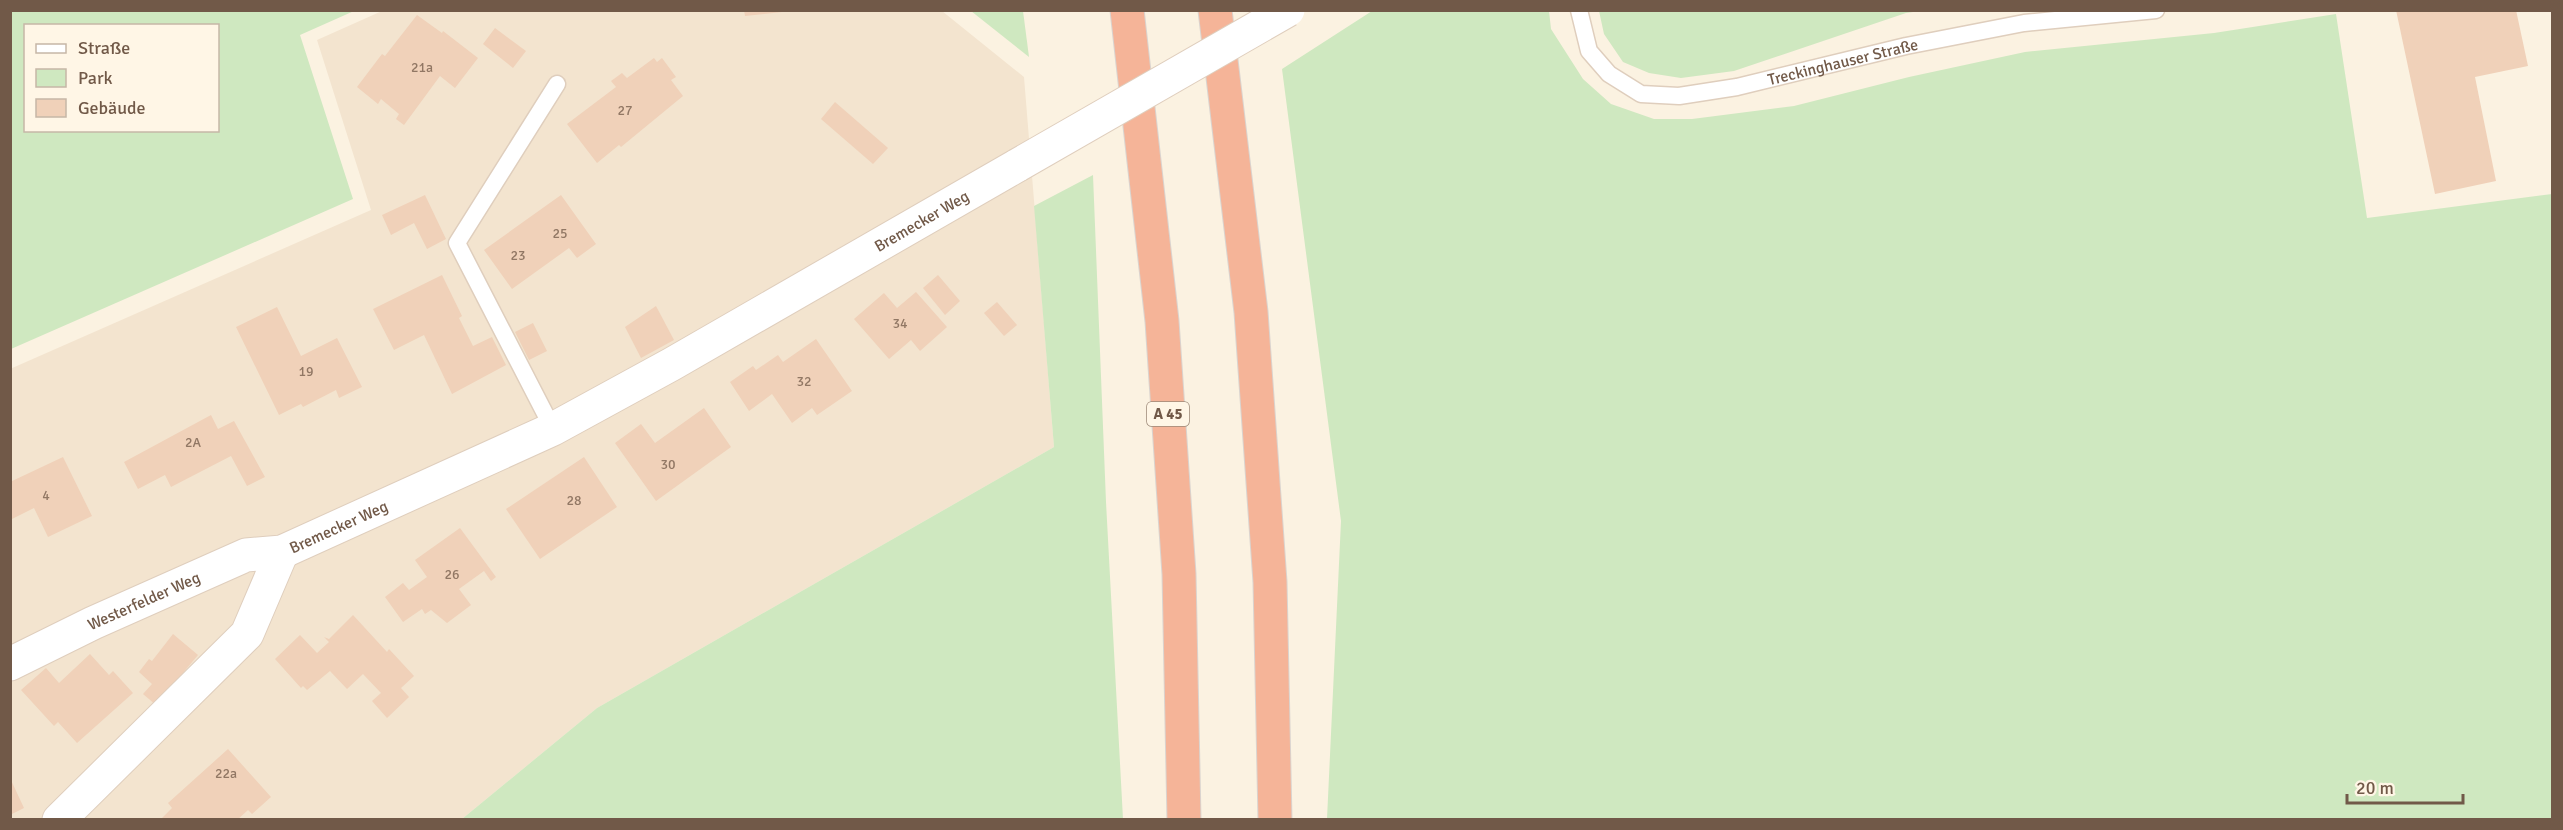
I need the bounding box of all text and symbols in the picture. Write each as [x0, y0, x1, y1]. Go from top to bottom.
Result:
legend [24, 24, 219, 132]
street label: Treckinghauser Straße [1766, 35, 1920, 90]
text: Straße [78, 37, 130, 59]
house number: 21a [411, 59, 433, 76]
text: Park [78, 67, 113, 89]
text: Gebäude [78, 97, 146, 119]
house number: 27 [617, 102, 633, 119]
street label: Bremecker Weg [871, 186, 973, 257]
house number: 25 [552, 225, 568, 242]
house number: 23 [510, 247, 526, 264]
house number: 34 [892, 315, 908, 332]
house number: 19 [298, 363, 314, 380]
house number: 32 [796, 373, 812, 390]
road number: A 45 [1147, 402, 1189, 426]
house number: 2A [185, 434, 201, 451]
house number: 30 [660, 456, 676, 473]
house number: 4 [42, 487, 50, 504]
house number: 28 [566, 492, 582, 509]
street label: Bremecker Weg [286, 496, 391, 558]
house number: 26 [444, 566, 460, 583]
street label: Westerfelder Weg [85, 568, 203, 635]
house number: 22a [215, 765, 237, 782]
scale bar [2347, 767, 2462, 805]
text: 20 m [2356, 777, 2394, 799]

